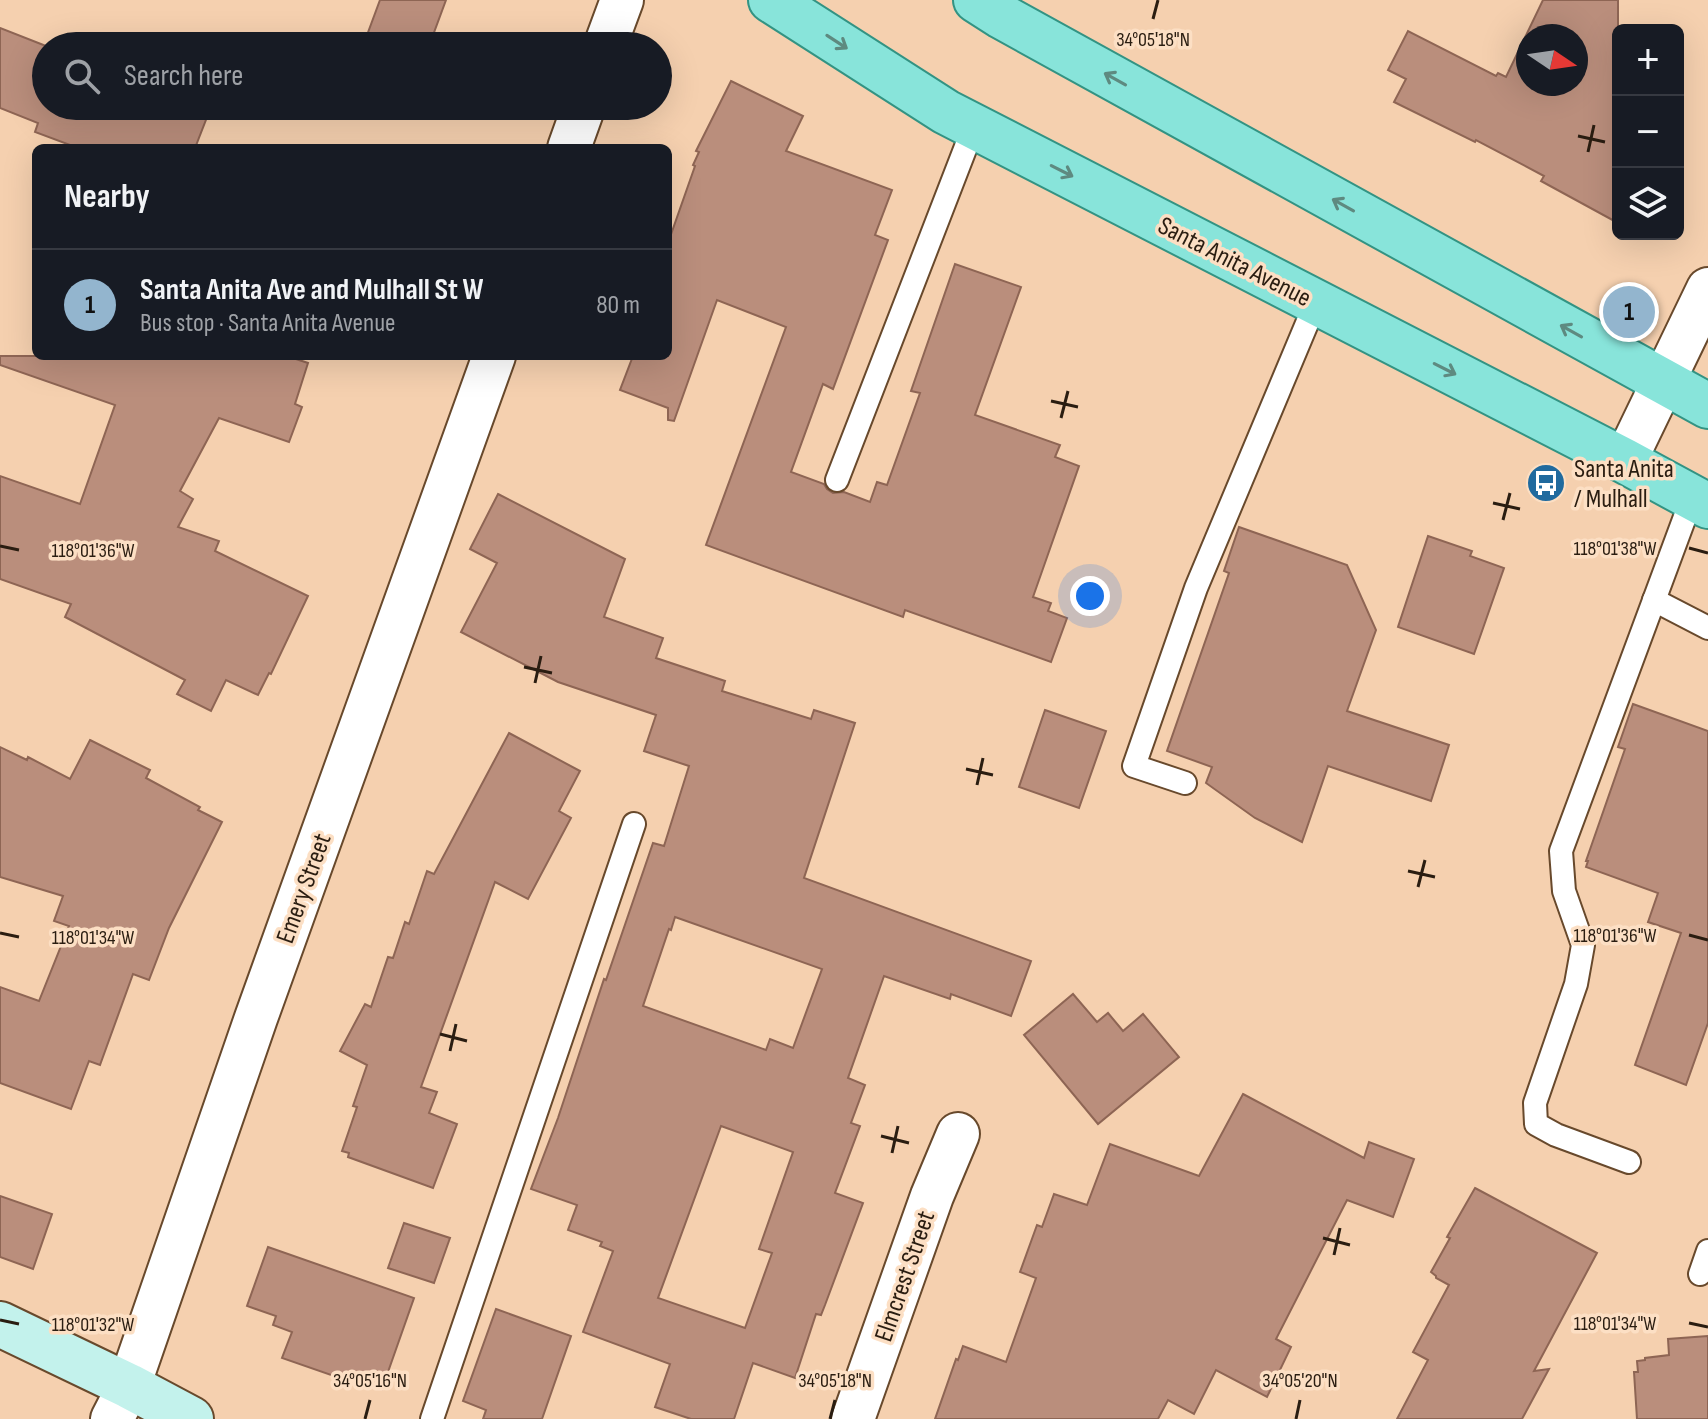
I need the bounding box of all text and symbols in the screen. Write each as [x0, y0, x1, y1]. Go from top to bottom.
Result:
north arrow [1516, 24, 1588, 96]
map controls [1612, 24, 1684, 240]
button: + [1612, 24, 1684, 96]
text: 34°05'18"N [1116, 28, 1190, 52]
search box [32, 32, 672, 120]
one-way arrow [825, 34, 848, 50]
icon: search [60, 54, 104, 98]
text: Search here [124, 58, 243, 94]
one-way arrow [1104, 71, 1128, 87]
button: − [1612, 96, 1684, 168]
one-way arrow [1050, 164, 1073, 180]
button: layers [1612, 168, 1684, 240]
text: Nearby [64, 176, 150, 217]
one-way arrow [1332, 197, 1355, 213]
street label: Santa Anita Avenue [1153, 211, 1316, 314]
text: Santa Anita Ave and Mulhall St W [140, 272, 484, 308]
pin: 1 [1603, 282, 1655, 342]
text: 1 [85, 290, 95, 321]
text: 80 m [596, 290, 640, 321]
text: Bus stop · Santa Anita Avenue [140, 308, 395, 339]
one-way arrow [1559, 322, 1583, 338]
one-way arrow [1432, 362, 1456, 377]
place label: Santa Anita / Mulhall [1574, 454, 1674, 515]
bus stop icon: Santa Anita / Mulhall [1525, 462, 1567, 504]
text: 118°01'38"W [1574, 537, 1656, 561]
text: 118°01'36"W [51, 539, 135, 563]
your location [1070, 576, 1110, 616]
street label: Emery Street [270, 829, 339, 948]
text: 118°01'36"W [1573, 924, 1657, 948]
text: 118°01'34"W [52, 926, 134, 950]
street label: Elmcrest Street [869, 1207, 942, 1346]
text: 118°01'34"W [1574, 1312, 1656, 1336]
text: 118°01'32"W [52, 1313, 134, 1337]
text: 34°05'16"N [333, 1369, 407, 1393]
text: 34°05'18"N [798, 1369, 872, 1393]
text: 34°05'20"N [1262, 1369, 1338, 1393]

